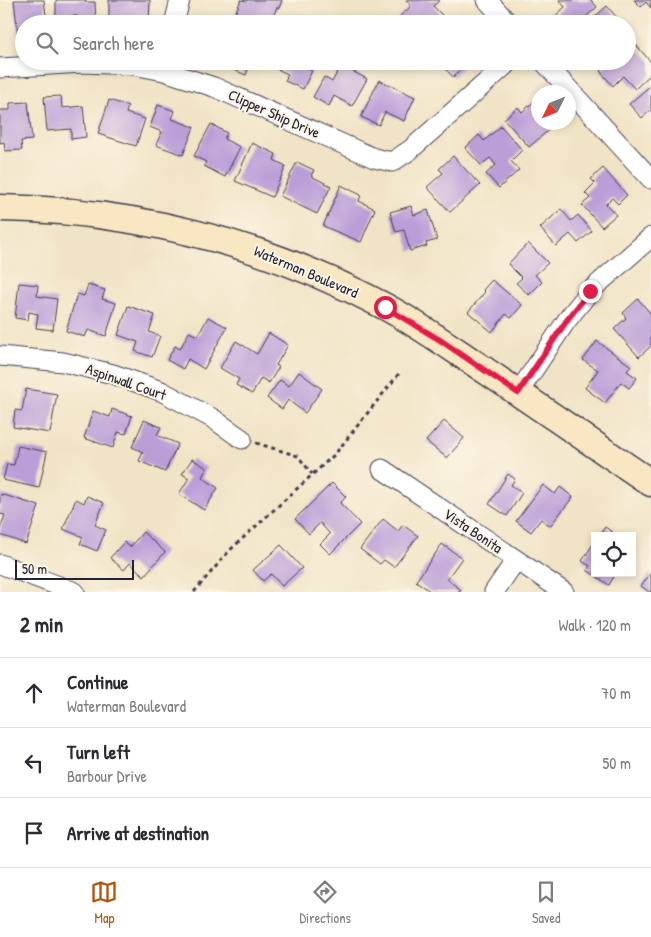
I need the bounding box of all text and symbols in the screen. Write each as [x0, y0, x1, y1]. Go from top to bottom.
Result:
search box [15, 15, 636, 70]
icon: search [33, 29, 61, 57]
text: Search here [73, 30, 154, 56]
street label: Clipper Ship Drive [225, 84, 323, 143]
north arrow [531, 85, 576, 130]
street label: Waterman Boulevard [251, 240, 362, 303]
route end [579, 280, 602, 303]
route start [374, 296, 397, 319]
street label: Aspinwall Court [83, 358, 170, 405]
street label: Vista Bonita [440, 503, 507, 558]
map controls [591, 532, 636, 577]
button: locate [591, 532, 636, 577]
scale bar [15, 557, 134, 580]
text: 50 m [22, 559, 47, 578]
text: 2 min [20, 610, 63, 639]
text: Walk · 120 m [558, 614, 631, 636]
text: Continue [67, 669, 128, 695]
icon: ahead [20, 679, 48, 707]
text: 70 m [601, 682, 631, 704]
text: Waterman Boulevard [67, 695, 186, 717]
text: Turn left [67, 739, 130, 765]
icon: left [20, 749, 48, 777]
text: 50 m [603, 752, 631, 774]
text: Barbour Drive [67, 765, 147, 787]
icon: arrive [20, 819, 48, 847]
text: Arrive at destination [67, 820, 209, 846]
tab: Map [90, 878, 118, 927]
tab: Directions [299, 878, 351, 927]
tab: Saved [532, 878, 561, 927]

